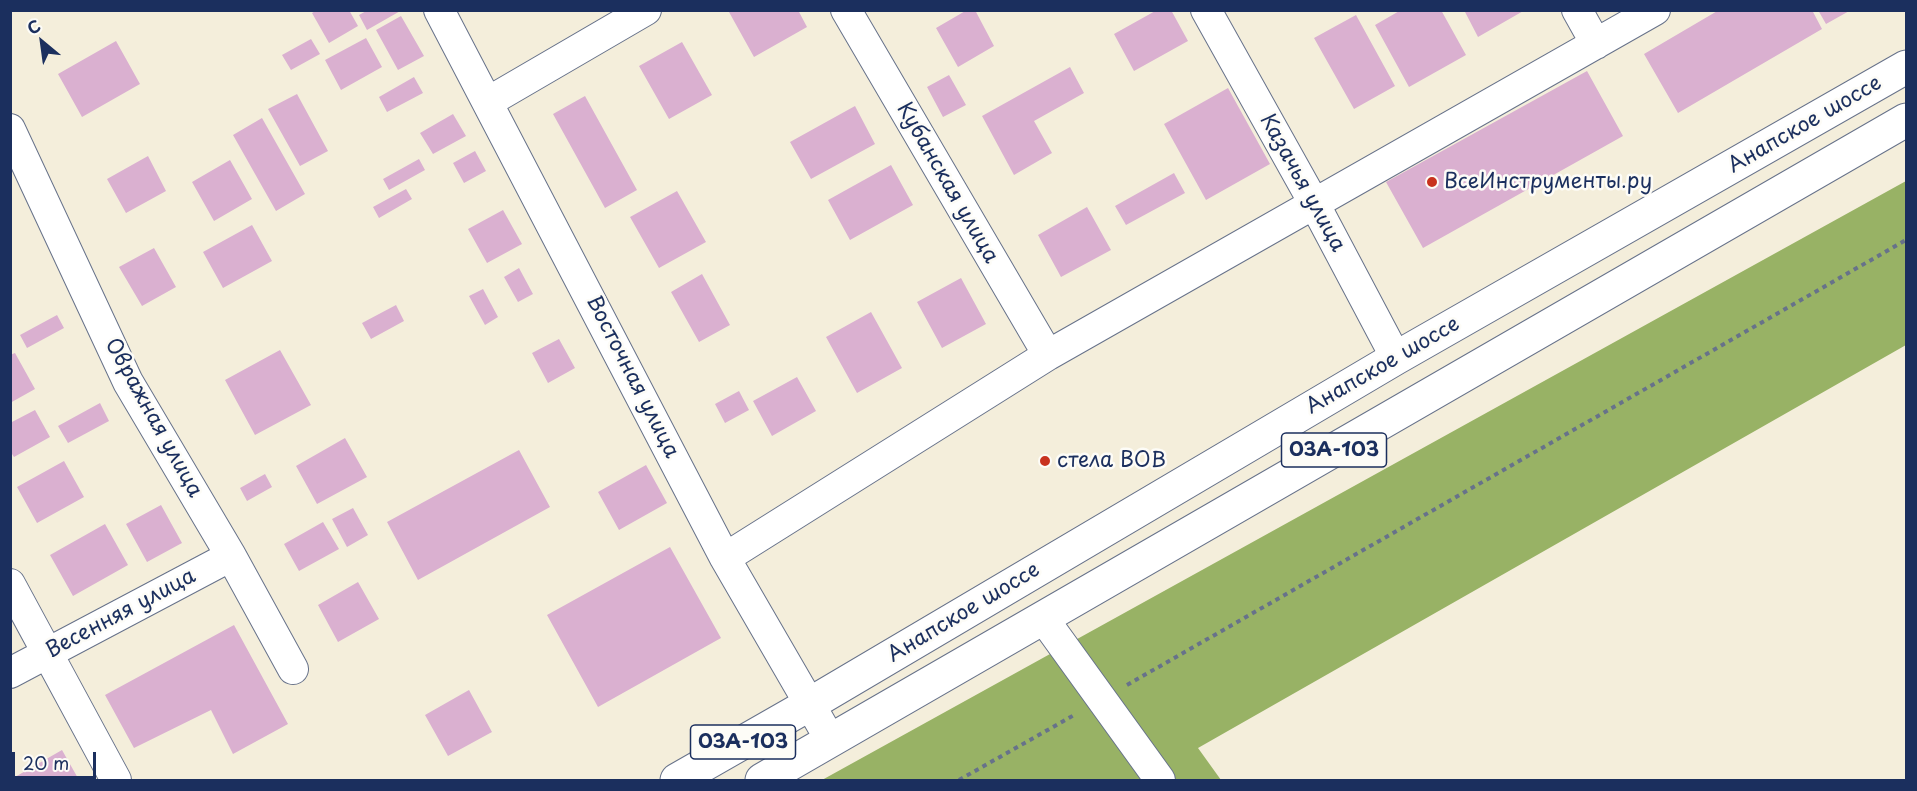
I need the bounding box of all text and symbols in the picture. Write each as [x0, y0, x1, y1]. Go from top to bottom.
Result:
north arrow [12, 12, 72, 72]
text: С [22, 13, 44, 40]
street label: Анапское шоссе [1724, 71, 1886, 179]
street label: Кубанская улица [891, 98, 1003, 268]
street label: Казачья улица [1254, 110, 1350, 256]
place label: ВсеИнструменты.ру [1444, 169, 1652, 195]
marker: ВсеИнструменты.ру [1425, 175, 1439, 189]
street label: Восточная улица [580, 292, 684, 462]
street label: Анапское шоссе [1302, 312, 1464, 420]
street label: Овражная улица [99, 334, 207, 502]
road number: 03А-103 [1282, 433, 1386, 467]
place label: стела ВОВ [1057, 448, 1166, 474]
marker: стела ВОВ [1038, 454, 1052, 468]
street label: Анапское шоссе [883, 558, 1045, 668]
street label: Весенняя улица [42, 564, 200, 664]
road number: 03А-103 [690, 725, 795, 759]
scale bar [15, 740, 99, 778]
text: 20 m [23, 749, 69, 776]

